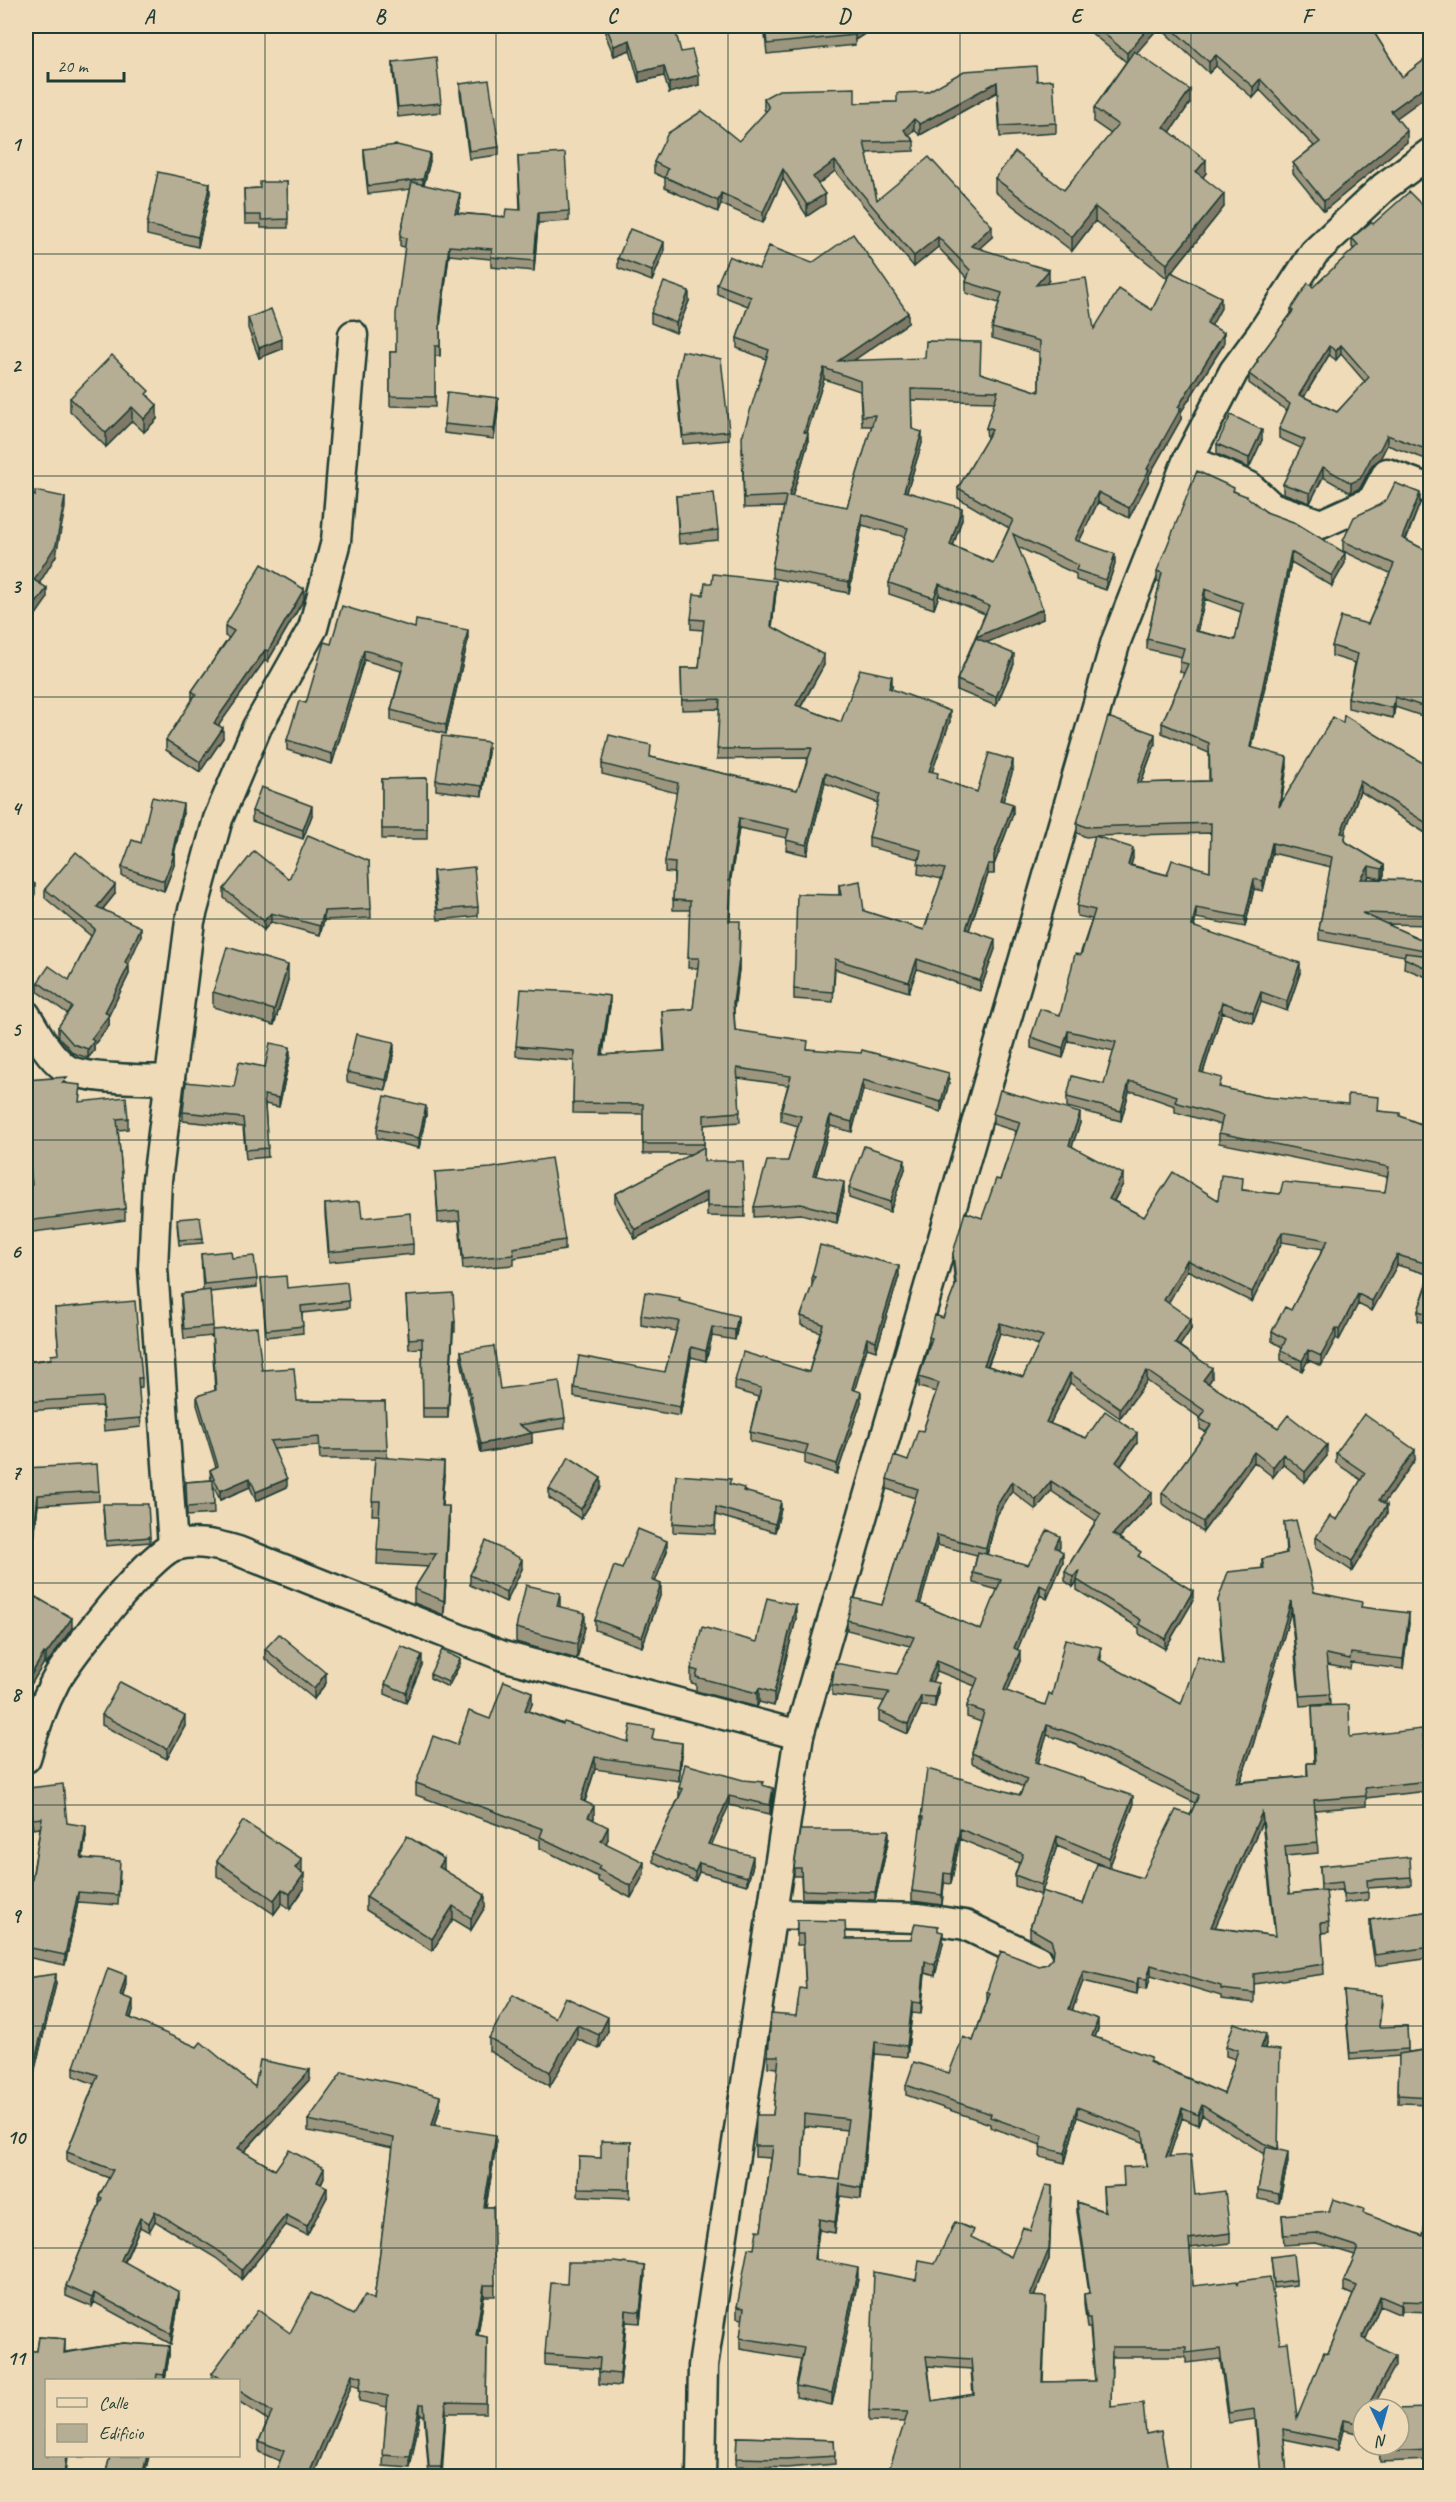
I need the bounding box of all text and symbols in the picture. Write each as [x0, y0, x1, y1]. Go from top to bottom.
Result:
text: A [144, 4, 156, 29]
text: B [375, 4, 387, 29]
text: C [607, 4, 619, 29]
text: D [838, 4, 852, 29]
text: E [1071, 4, 1085, 29]
text: F [1302, 4, 1316, 29]
scale bar [48, 45, 124, 83]
text: 20 m [57, 55, 90, 77]
text: 1 [12, 132, 23, 157]
text: 2 [12, 353, 23, 378]
text: 3 [12, 574, 23, 599]
text: 4 [12, 796, 24, 821]
text: 5 [12, 1017, 23, 1042]
text: 6 [11, 1239, 22, 1264]
text: 7 [12, 1460, 23, 1485]
text: 8 [12, 1682, 24, 1707]
text: 9 [12, 1903, 23, 1928]
text: 10 [7, 2125, 27, 2150]
text: 11 [7, 2346, 27, 2371]
legend [45, 2379, 240, 2457]
text: Calle [99, 2392, 128, 2414]
north arrow [1351, 2397, 1411, 2457]
text: Edificio [99, 2422, 145, 2444]
text: N [1373, 2431, 1388, 2452]

